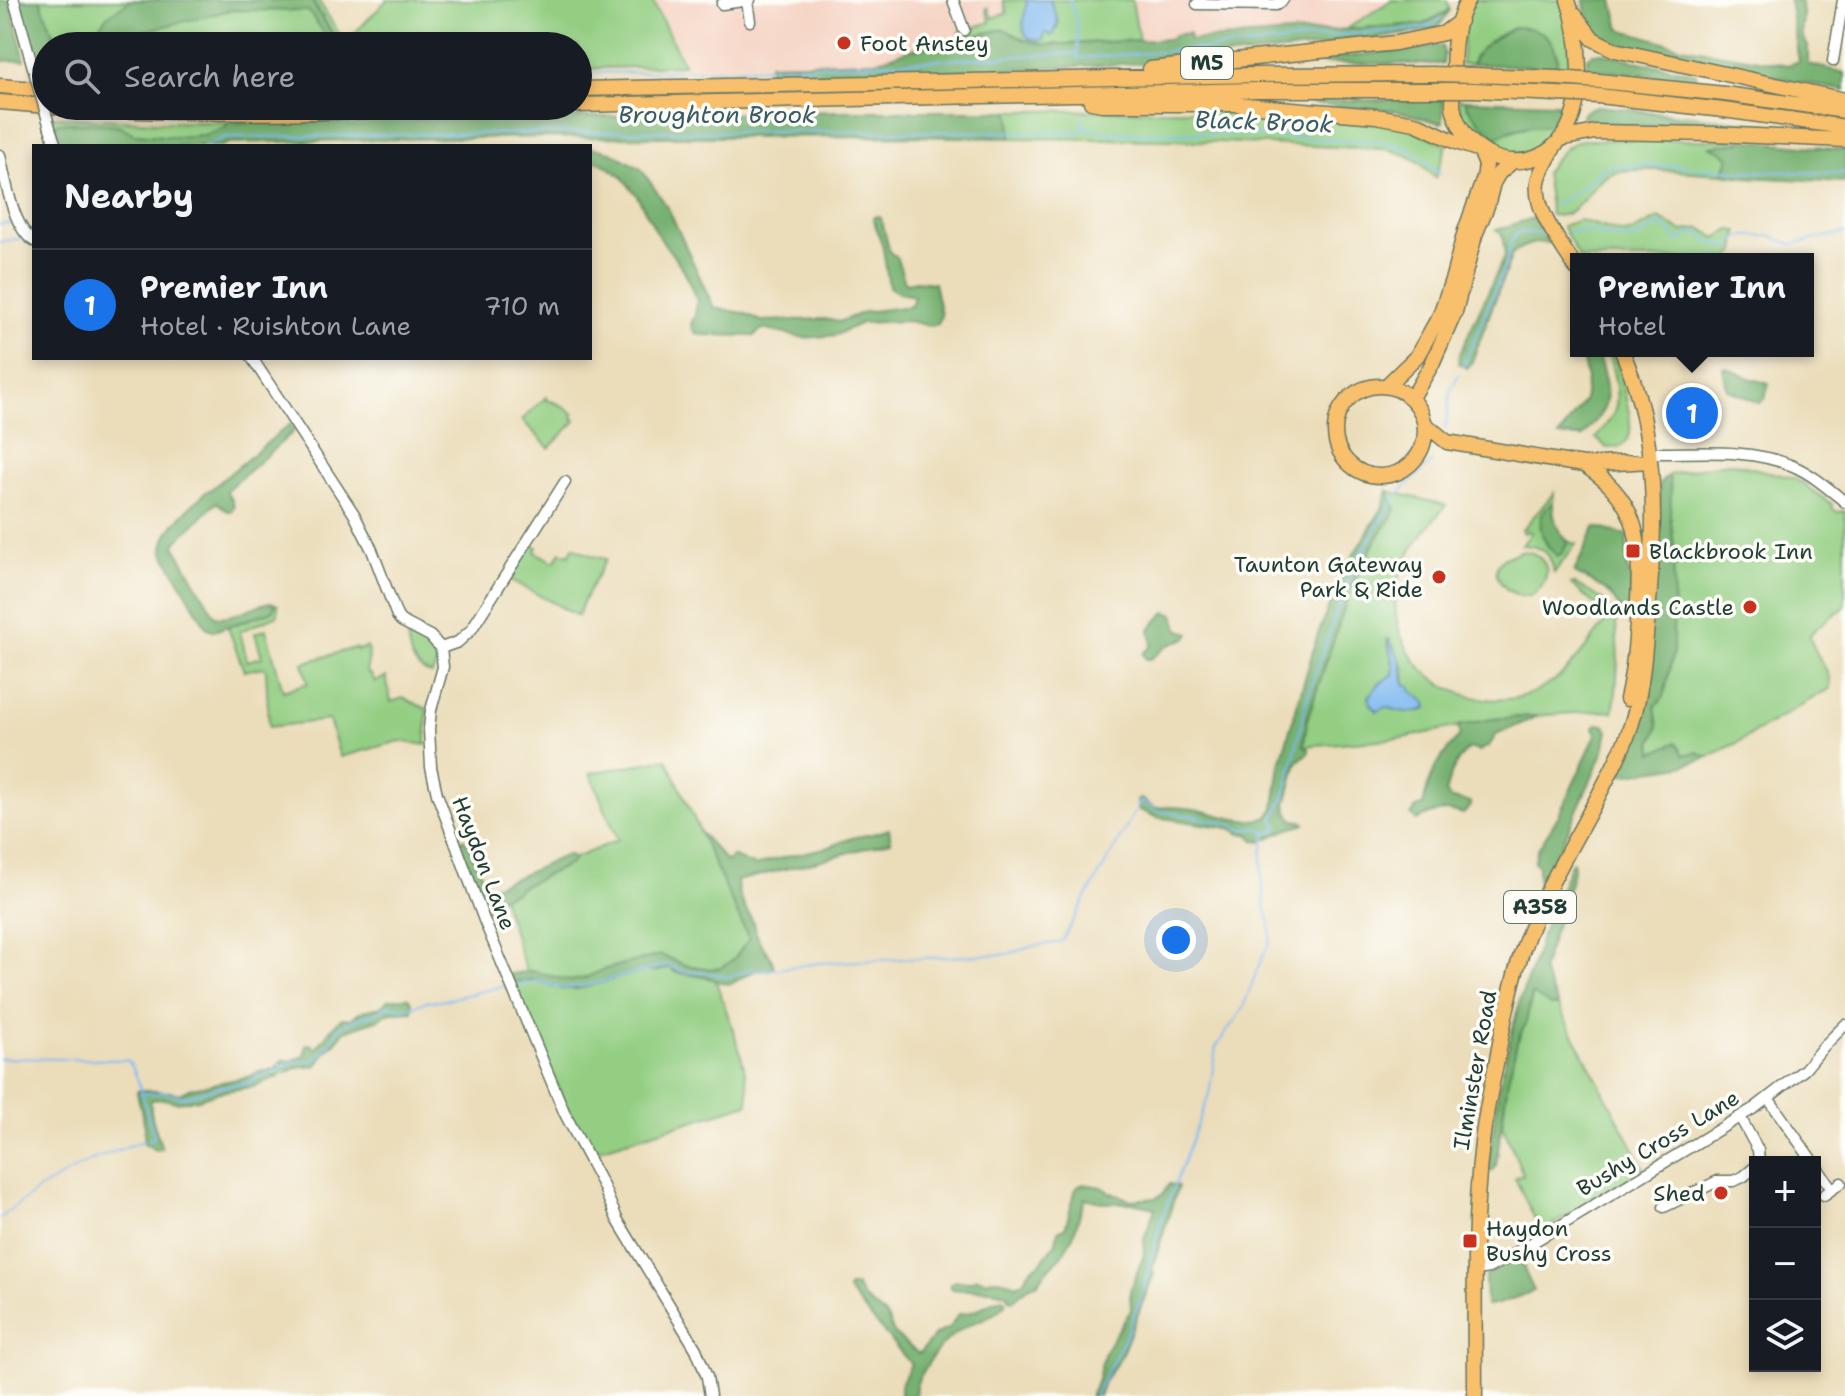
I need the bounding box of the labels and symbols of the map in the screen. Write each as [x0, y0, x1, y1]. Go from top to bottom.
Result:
place label: Foot Anstey [860, 29, 989, 58]
marker: Foot Anstey [835, 34, 853, 52]
road number: M5 [1181, 47, 1233, 79]
water label: Broughton Brook [618, 99, 816, 131]
water label: Black Brook [1194, 104, 1334, 140]
pin: 1 [1666, 383, 1718, 443]
place label: Blackbrook Inn [1649, 537, 1813, 566]
marker: Blackbrook Inn [1624, 542, 1642, 560]
place label: Taunton Gateway Park & Ride [1234, 550, 1423, 604]
marker: Taunton Gateway Park & Ride [1430, 568, 1448, 586]
place label: Woodlands Castle [1542, 593, 1734, 622]
marker: Woodlands Castle [1741, 598, 1759, 616]
street label: Haydon Lane [445, 792, 523, 934]
road number: A358 [1504, 891, 1576, 923]
your location [1156, 920, 1196, 960]
street label: Ilminster Road [1447, 988, 1503, 1152]
street label: Bushy Cross Lane [1571, 1083, 1745, 1203]
place label: Shed [1653, 1179, 1705, 1208]
marker: Shed [1712, 1184, 1730, 1202]
place label: Haydon Bushy Cross [1486, 1214, 1612, 1268]
marker: Haydon Bushy Cross [1461, 1232, 1479, 1250]

